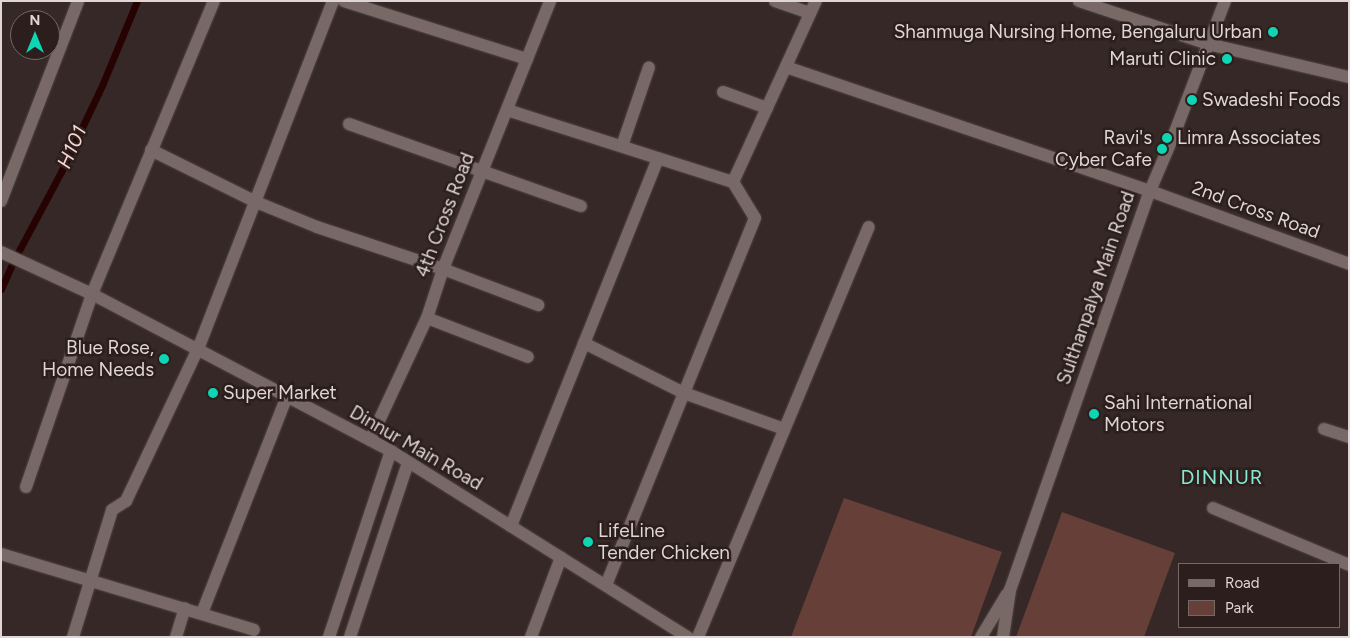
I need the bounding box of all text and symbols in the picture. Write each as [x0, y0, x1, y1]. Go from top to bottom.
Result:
north arrow [10, 10, 60, 60]
text: N [30, 12, 40, 29]
place label: Shanmuga Nursing Home, Bengaluru Urban [894, 21, 1262, 43]
marker: Shanmuga Nursing Home, Bengaluru Urban [1266, 25, 1280, 39]
place label: Maruti Clinic [1109, 48, 1216, 70]
marker: Maruti Clinic [1220, 52, 1234, 66]
place label: Swadeshi Foods [1202, 89, 1340, 111]
marker: Swadeshi Foods [1186, 94, 1198, 106]
water label: H101 [52, 122, 92, 172]
place label: Ravi's Cyber Cafe [1055, 127, 1152, 171]
place label: Limra Associates [1177, 127, 1321, 149]
marker: Limra Associates [1161, 132, 1173, 144]
marker: Ravi's Cyber Cafe [1156, 143, 1168, 155]
street label: 4th Cross Road [411, 150, 479, 280]
street label: 2nd Cross Road [1189, 176, 1323, 244]
street label: Sulthanpalya Main Road [1052, 188, 1140, 388]
place label: Blue Rose, Home Needs [42, 337, 154, 381]
marker: Blue Rose, Home Needs [158, 353, 170, 365]
place label: Super Market [223, 382, 337, 404]
marker: Super Market [207, 387, 219, 399]
place label: Sahi International Motors [1104, 392, 1252, 436]
street label: Dinnur Main Road [346, 401, 486, 495]
marker: Sahi International Motors [1088, 408, 1100, 420]
district label: DINNUR [1180, 465, 1264, 489]
place label: LifeLine Tender Chicken [598, 520, 730, 564]
marker: LifeLine Tender Chicken [582, 536, 594, 548]
legend [1178, 563, 1340, 628]
text: Road [1225, 574, 1260, 592]
text: Park [1225, 599, 1254, 617]

